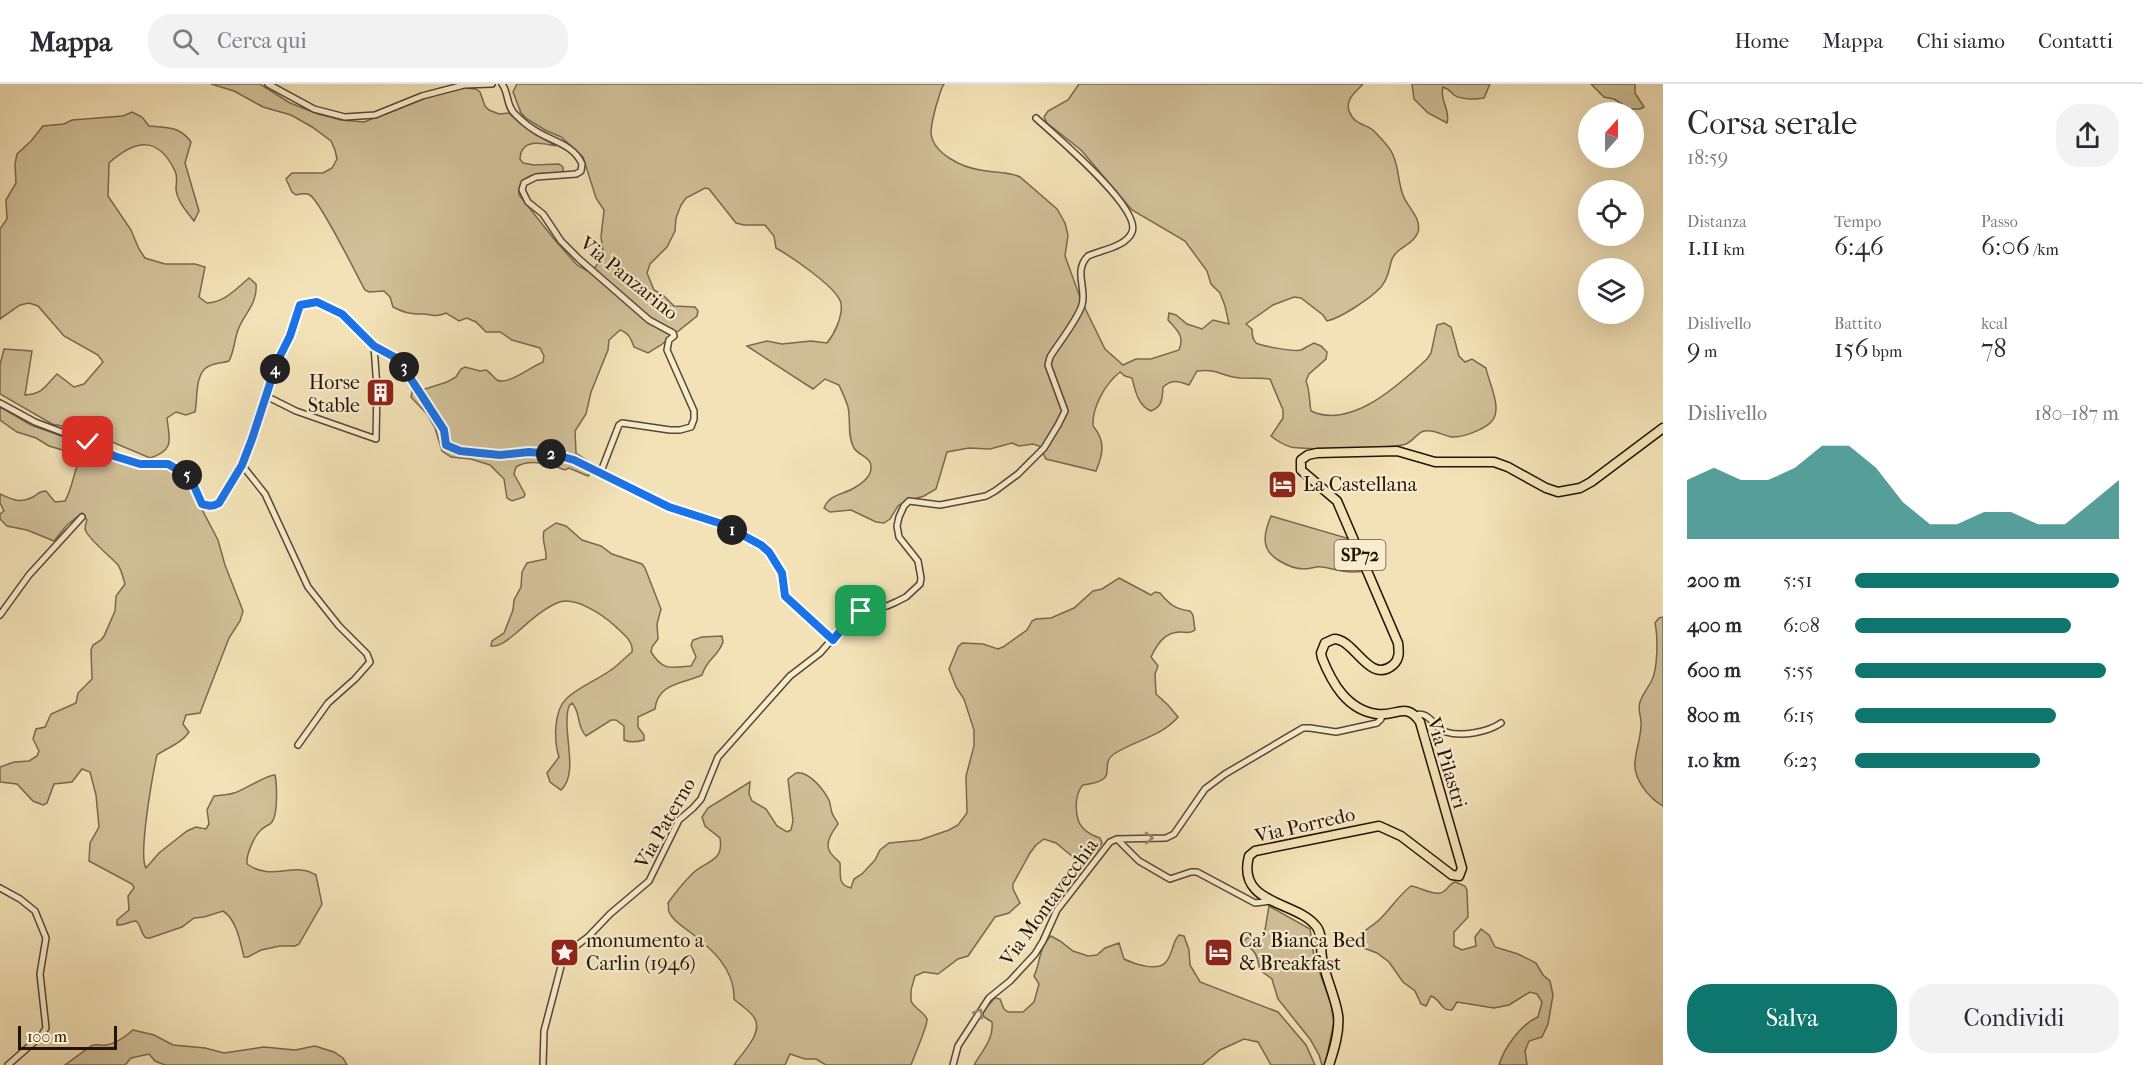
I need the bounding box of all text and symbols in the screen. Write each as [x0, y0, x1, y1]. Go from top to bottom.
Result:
search box [148, 14, 568, 68]
text: Mappa [30, 25, 112, 58]
icon: search [169, 25, 202, 58]
text: Cerca qui [217, 28, 307, 54]
text: Home [1735, 29, 1789, 53]
text: Mappa [1822, 29, 1884, 53]
text: Chi siamo [1917, 29, 2005, 53]
text: Contatti [2038, 29, 2113, 53]
north arrow [1578, 102, 1644, 168]
map controls [1578, 102, 1644, 324]
text: Corsa serale [1687, 104, 1857, 143]
button: share [2056, 104, 2119, 167]
text: 18:59 [1687, 146, 1728, 169]
button: locate [1578, 180, 1644, 246]
text: Distanza [1687, 212, 1747, 231]
text: Tempo [1834, 212, 1881, 231]
text: Passo [1981, 212, 2018, 231]
street label: Via Panzarino [575, 231, 683, 324]
text: 1.11 [1687, 231, 1720, 262]
text: 6:46 [1834, 231, 1884, 262]
text: 6:06 [1981, 231, 2030, 262]
text: km [1720, 240, 1745, 259]
text: /km [2030, 240, 2059, 259]
button: layers [1578, 258, 1644, 324]
text: Dislivello [1687, 314, 1751, 333]
text: Battito [1834, 314, 1882, 333]
text: kcal [1981, 314, 2008, 333]
text: 9 [1687, 333, 1701, 364]
text: 156 [1834, 333, 1869, 364]
text: 78 [1981, 333, 2007, 364]
text: m [1701, 342, 1717, 361]
text: bpm [1869, 342, 1902, 361]
pin: 3 [389, 352, 419, 382]
pin: 4 [260, 354, 290, 384]
text: 3 [401, 357, 407, 376]
text: 4 [270, 359, 280, 378]
place label: Horse Stable [308, 371, 360, 417]
building icon: Horse Stable [365, 377, 397, 409]
text: Dislivello [1687, 402, 1767, 425]
text: 180–187 m [2034, 402, 2119, 425]
pin [62, 416, 113, 467]
icon: check [71, 425, 104, 458]
pin: 2 [536, 439, 566, 469]
text: 2 [547, 444, 555, 463]
pin: 5 [172, 460, 202, 490]
text: 5 [184, 465, 190, 484]
hotel icon: La Castellana [1266, 468, 1298, 500]
place label: La Castellana [1303, 473, 1418, 496]
pin: 1 [717, 515, 747, 545]
text: 1 [729, 520, 735, 539]
road number: SP72 [1334, 540, 1386, 570]
text: 200 m [1687, 569, 1740, 592]
text: 5:51 [1783, 569, 1812, 592]
pin [835, 585, 886, 636]
icon: arrive [844, 594, 877, 627]
text: 400 m [1687, 614, 1742, 637]
text: 6:08 [1783, 614, 1820, 637]
text: 600 m [1687, 659, 1741, 682]
text: 5:55 [1783, 659, 1814, 682]
text: 800 m [1687, 704, 1740, 727]
text: 6:15 [1783, 704, 1814, 727]
street label: Via Pilastri [1422, 714, 1472, 811]
text: 1.0 km [1687, 749, 1740, 772]
text: 6:23 [1783, 749, 1817, 772]
street label: Via Paterno [629, 774, 700, 873]
street label: Via Porredo [1252, 802, 1357, 848]
one-way arrow [1145, 832, 1154, 844]
street label: Via Montavecchia [995, 833, 1103, 971]
place label: monumento a Carlin (1946) [586, 929, 705, 975]
place label: Ca' Bianca Bed & Breakfast [1239, 929, 1367, 975]
place icon: monumento a Carlin (1946) [549, 936, 581, 968]
hotel icon: Ca' Bianca Bed & Breakfast [1202, 936, 1234, 968]
button: Salva [1687, 984, 1897, 1053]
button: Condividi [1909, 984, 2119, 1053]
one-way arrow [971, 1009, 982, 1020]
scale bar [18, 1023, 117, 1050]
text: 100 m [27, 1027, 67, 1046]

